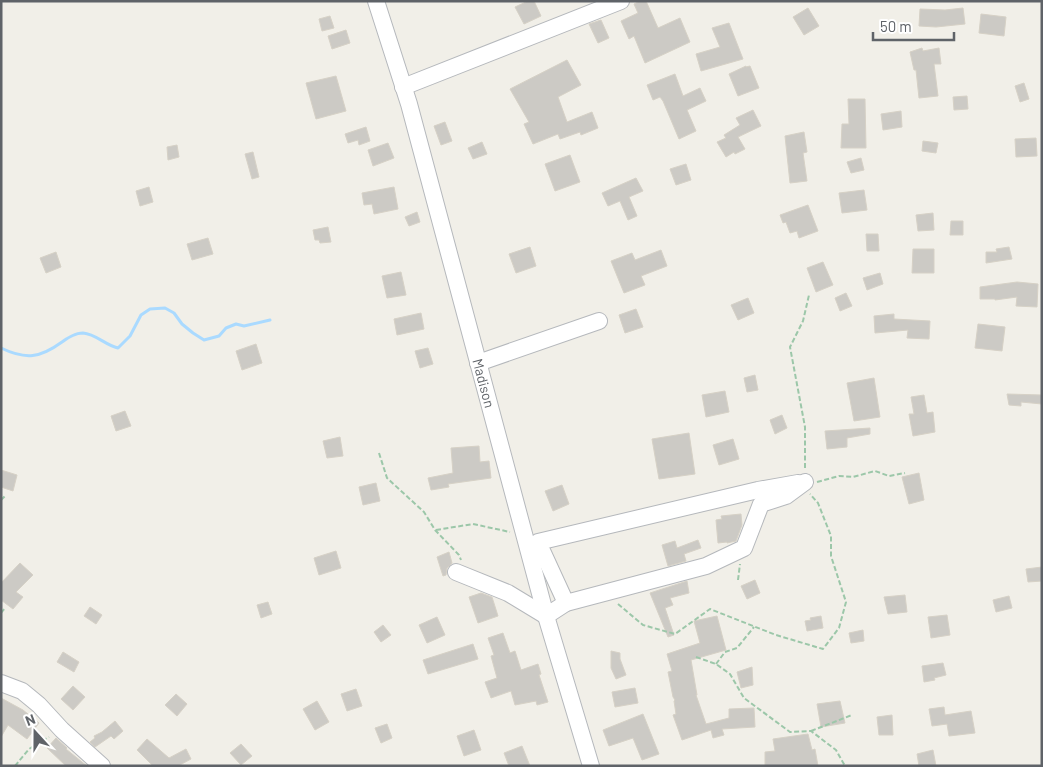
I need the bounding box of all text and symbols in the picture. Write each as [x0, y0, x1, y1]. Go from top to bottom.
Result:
scale bar [873, 10, 954, 42]
text: 50 m [880, 17, 912, 35]
street label: Madison [469, 357, 499, 409]
north arrow [10, 707, 60, 757]
text: N [23, 710, 38, 729]

